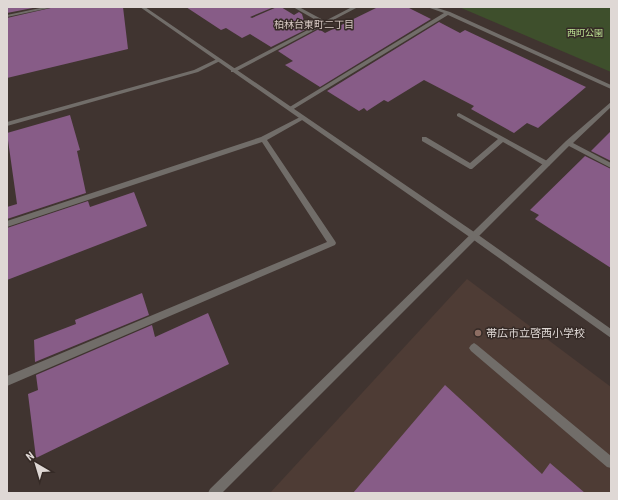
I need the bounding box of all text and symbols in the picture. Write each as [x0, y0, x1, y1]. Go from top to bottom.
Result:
district label: 柏林台東町二丁目 [274, 19, 354, 30]
park label: 西町公園 [567, 28, 603, 38]
place label: 帯広市立啓西小学校 [486, 327, 585, 340]
marker: 帯広市立啓西小学校 [473, 328, 483, 338]
north arrow [16, 444, 56, 484]
text: N [23, 449, 37, 464]

